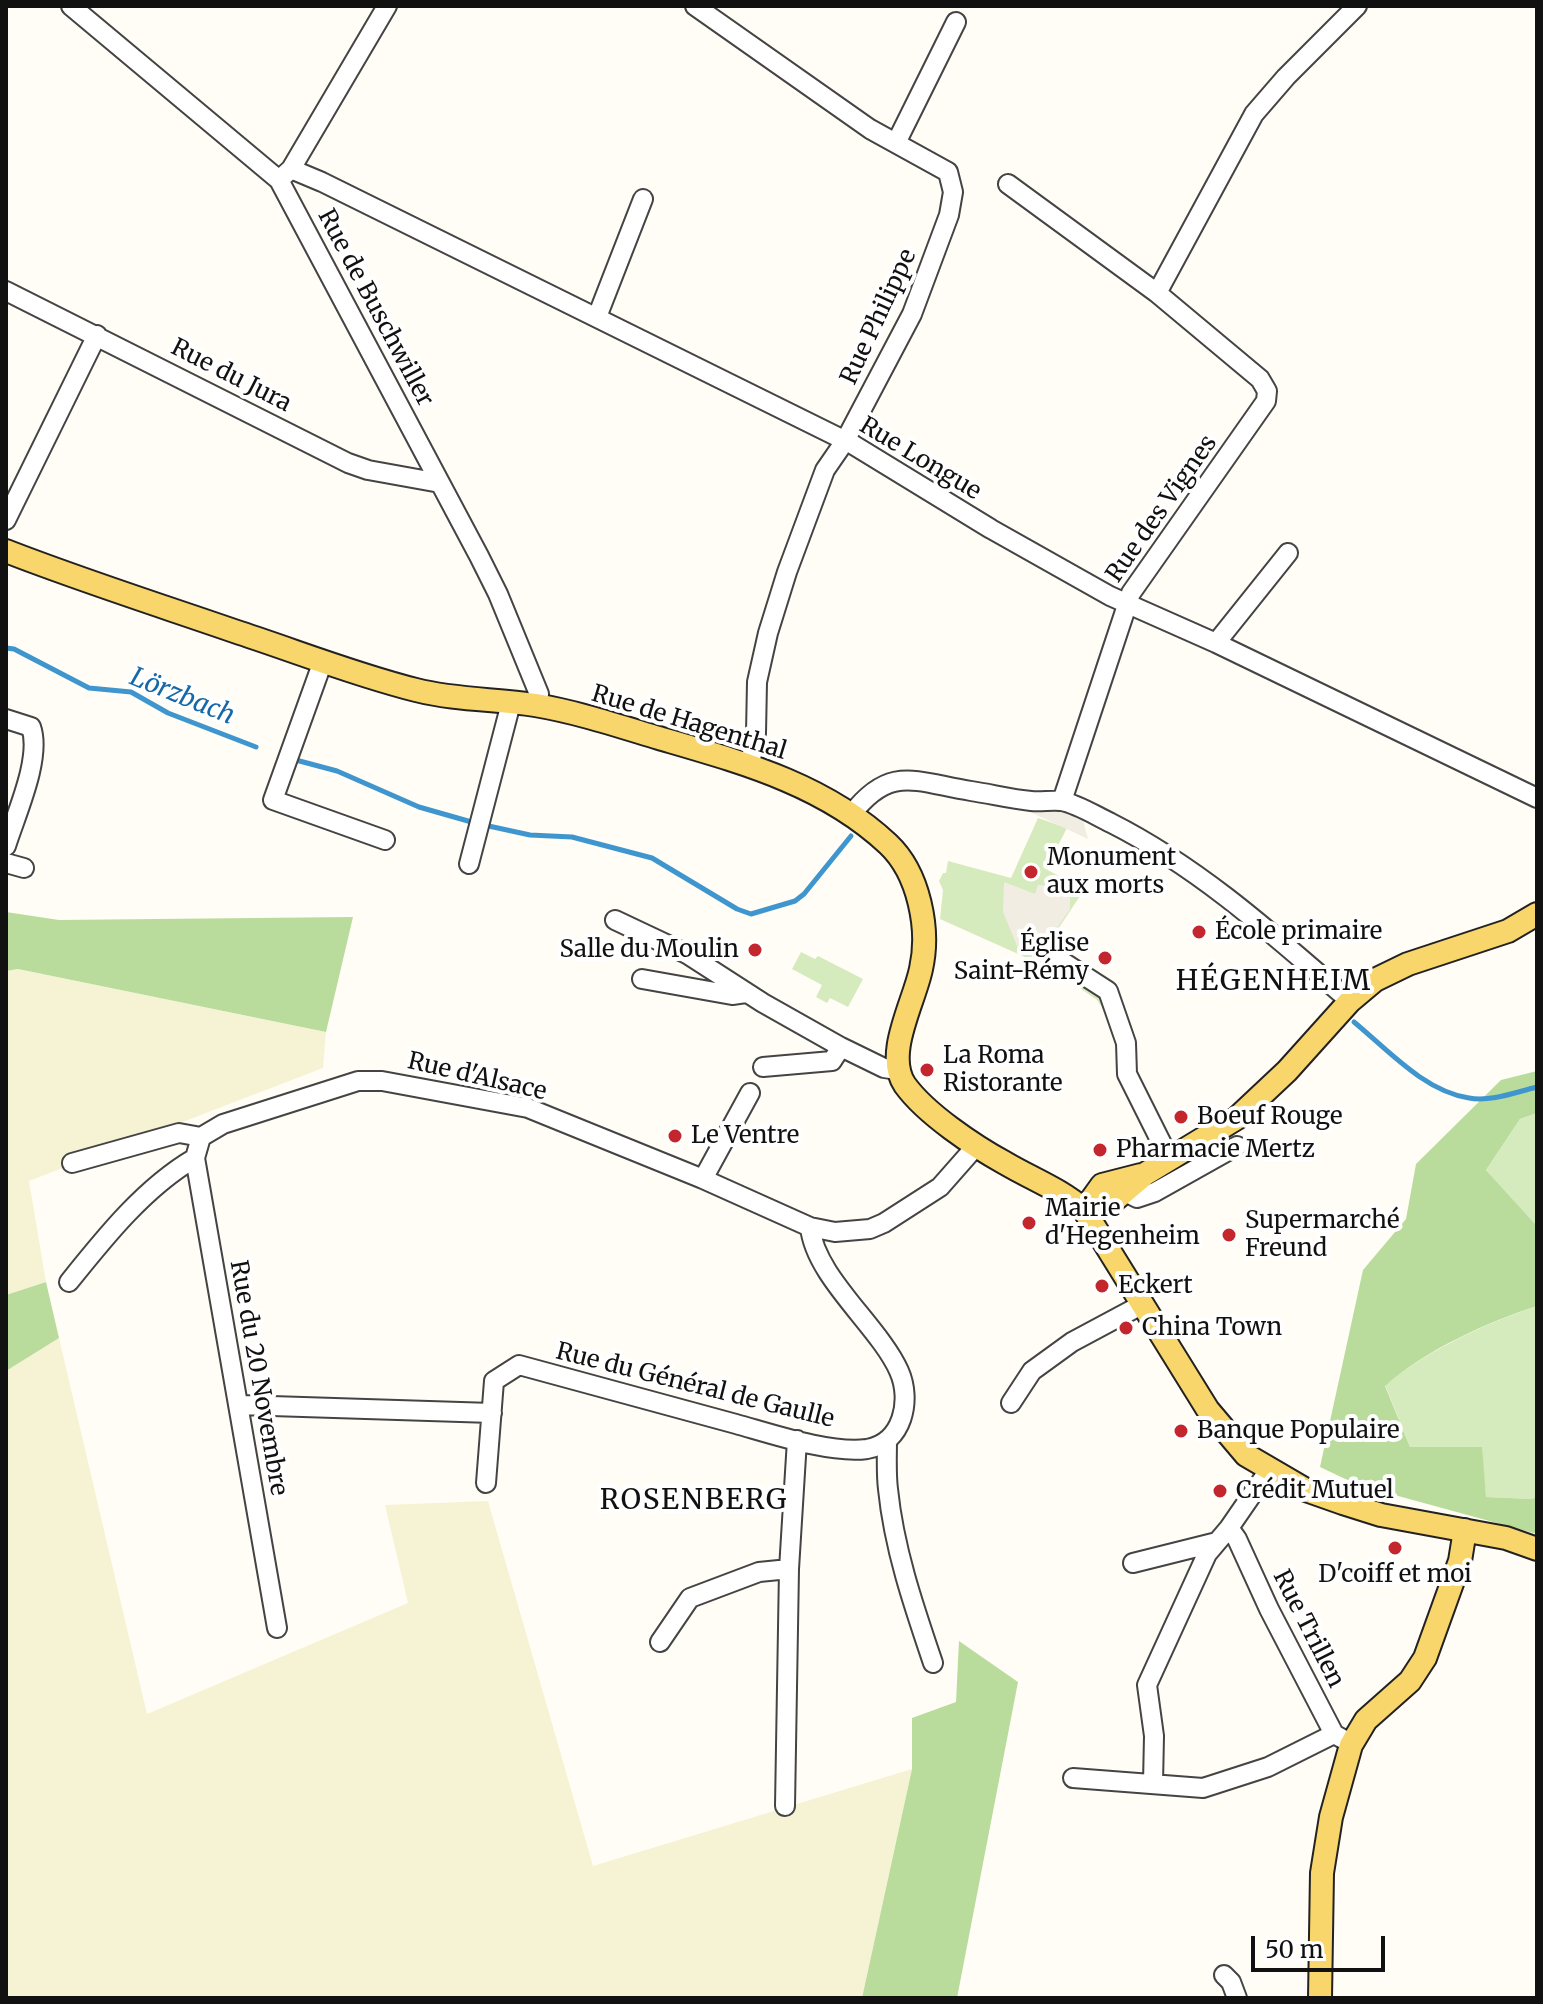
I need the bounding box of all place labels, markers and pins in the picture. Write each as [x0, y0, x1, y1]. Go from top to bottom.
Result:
place label: Monument aux morts [1047, 844, 1176, 900]
marker: Monument aux morts [1022, 863, 1040, 881]
place label: École primaire [1215, 918, 1382, 946]
marker: École primaire [1190, 923, 1208, 941]
place label: Église Saint-Rémy [954, 930, 1089, 986]
place label: Salle du Moulin [559, 936, 739, 964]
marker: Salle du Moulin [746, 941, 764, 959]
marker: Église Saint-Rémy [1096, 949, 1114, 967]
place label: La Roma Ristorante [943, 1042, 1062, 1098]
marker: La Roma Ristorante [918, 1061, 936, 1079]
place label: Boeuf Rouge [1197, 1103, 1343, 1131]
marker: Boeuf Rouge [1172, 1108, 1190, 1126]
place label: Le Ventre [691, 1122, 799, 1150]
marker: Le Ventre [666, 1127, 684, 1145]
place label: Pharmacie Mertz [1116, 1136, 1315, 1164]
marker: Pharmacie Mertz [1091, 1141, 1109, 1159]
place label: Mairie d'Hegenheim [1045, 1195, 1200, 1251]
place label: Supermarché Freund [1245, 1207, 1399, 1263]
marker: Mairie d'Hegenheim [1020, 1214, 1038, 1232]
marker: Supermarché Freund [1220, 1226, 1238, 1244]
place label: Eckert [1118, 1272, 1193, 1300]
marker: Eckert [1093, 1277, 1111, 1295]
place label: China Town [1142, 1314, 1282, 1342]
marker: China Town [1117, 1319, 1135, 1337]
place label: Banque Populaire [1197, 1417, 1400, 1445]
marker: Banque Populaire [1172, 1422, 1190, 1440]
place label: Crédit Mutuel [1236, 1477, 1394, 1505]
marker: Crédit Mutuel [1211, 1482, 1229, 1500]
marker: D'coiff et moi [1386, 1539, 1404, 1557]
place label: D'coiff et moi [1318, 1561, 1472, 1589]

